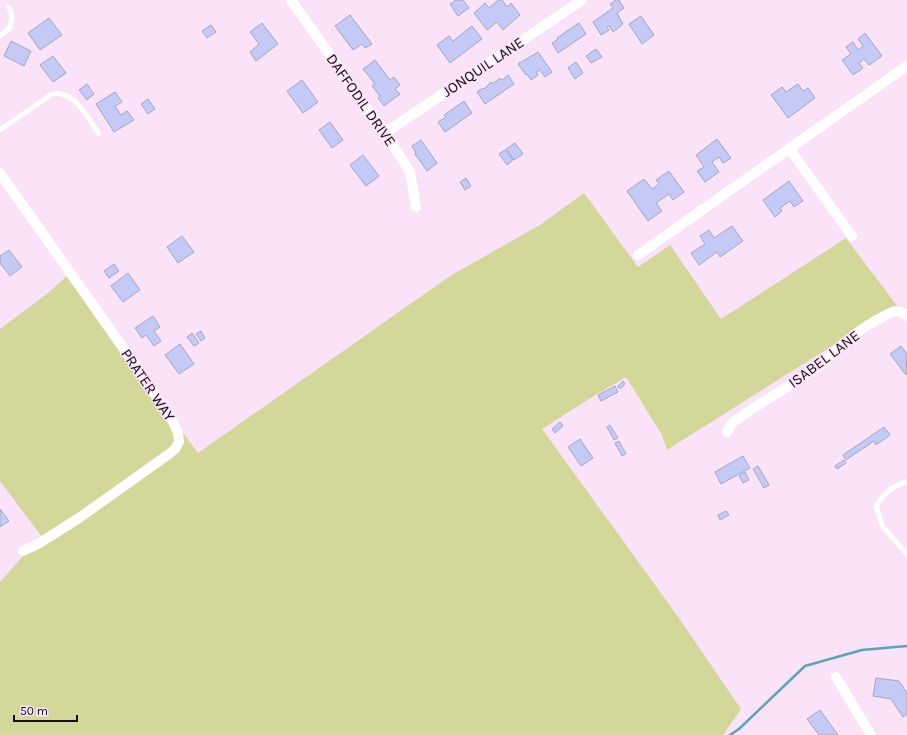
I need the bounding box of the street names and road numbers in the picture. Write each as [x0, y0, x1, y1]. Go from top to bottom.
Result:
street label: JONQUIL LANE [439, 33, 527, 101]
street label: DAFFODIL DRIVE [322, 50, 400, 150]
street label: ISABEL LANE [785, 326, 863, 392]
street label: PRATER WAY [117, 345, 179, 425]

